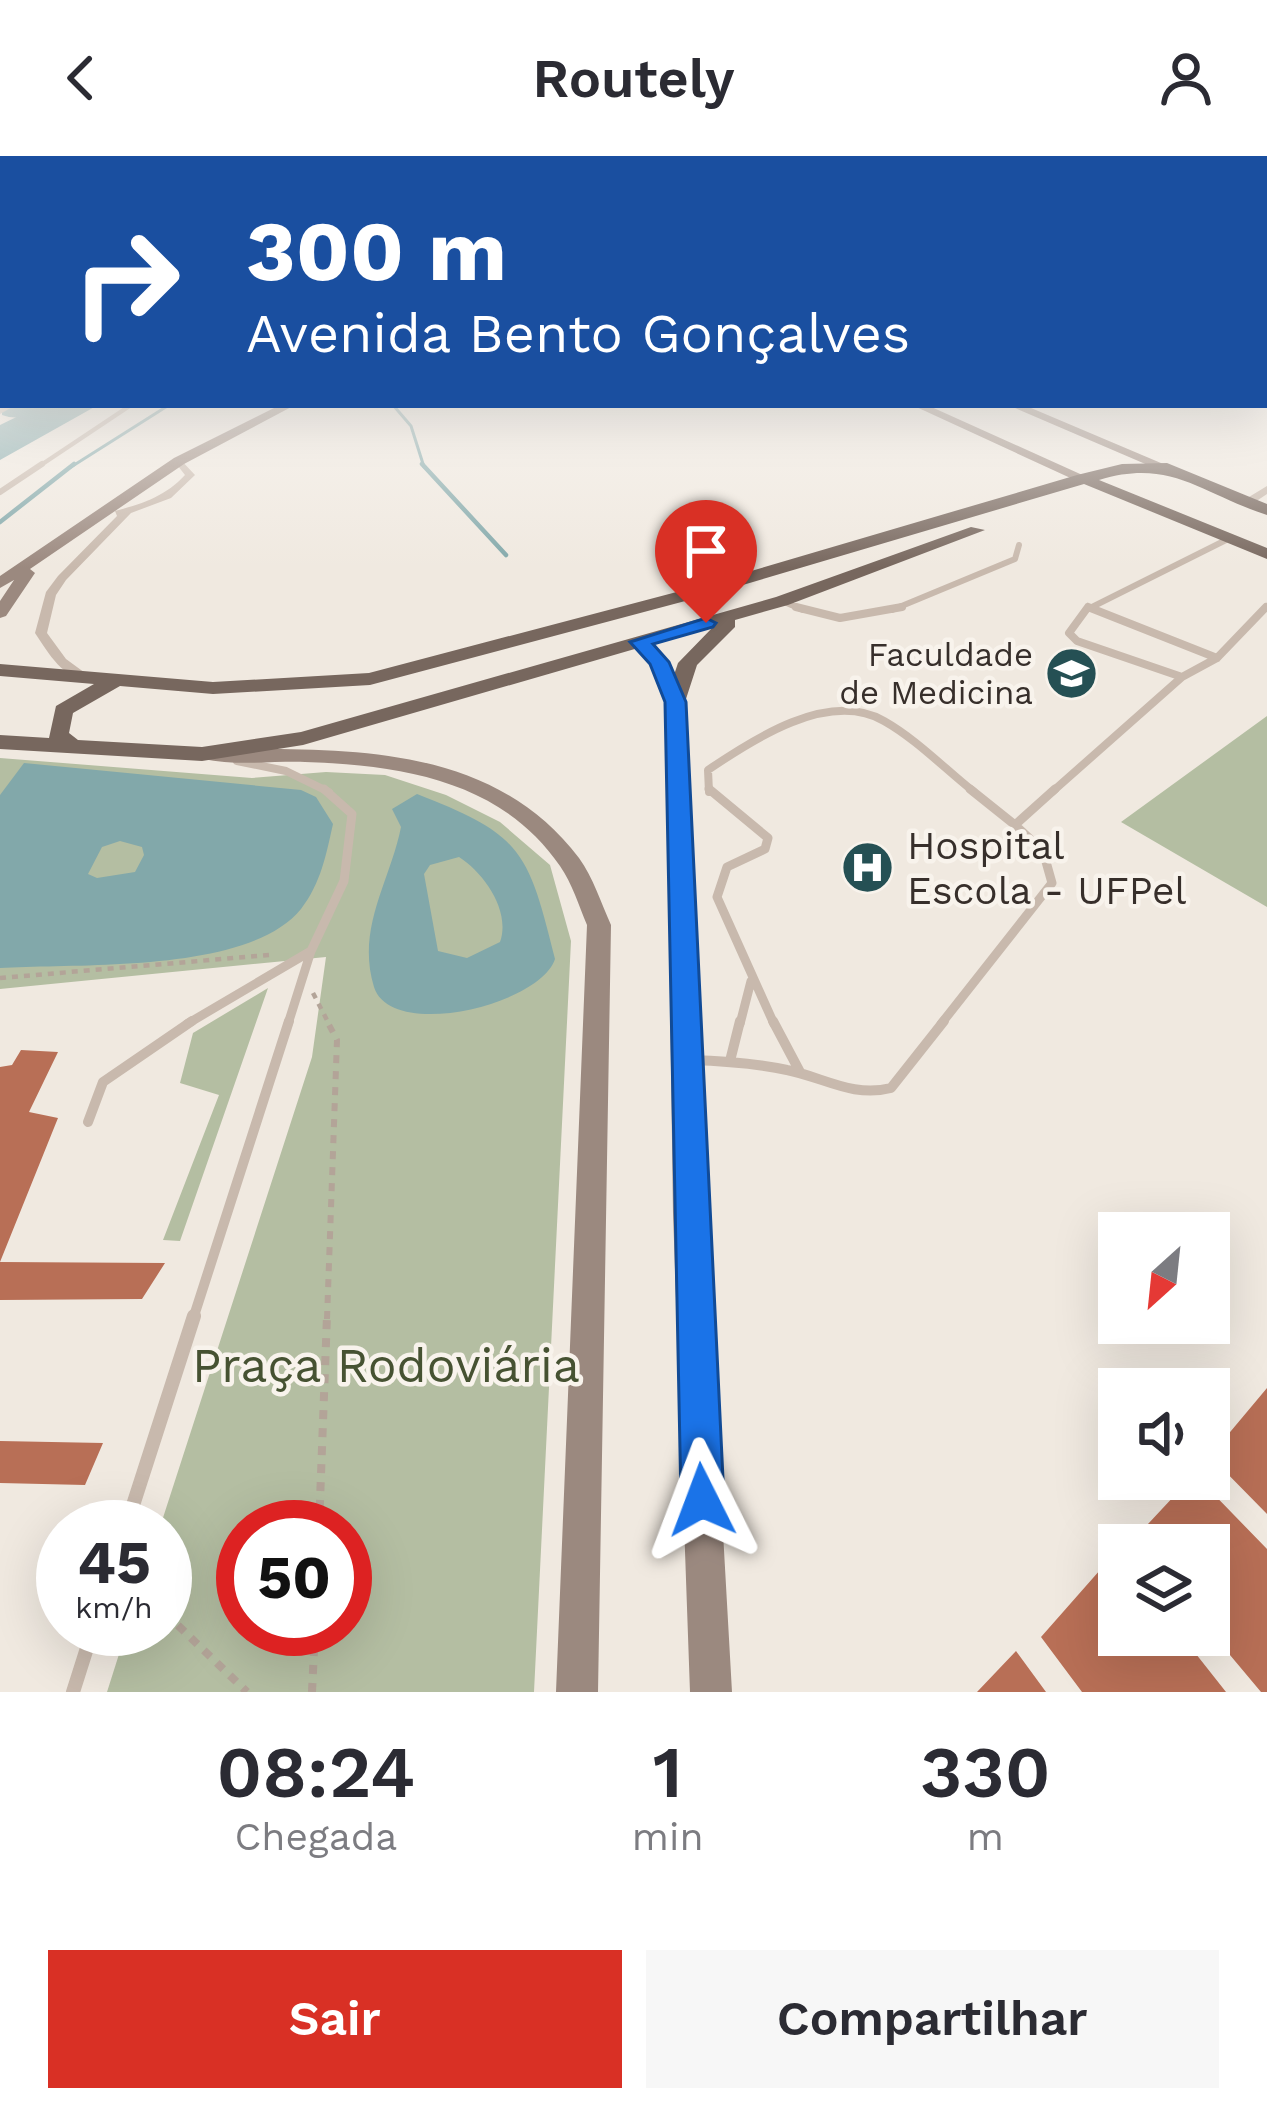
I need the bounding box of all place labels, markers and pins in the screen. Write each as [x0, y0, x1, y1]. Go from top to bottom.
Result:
pin [655, 500, 757, 623]
place label: Faculdade de Medicina [839, 635, 1033, 712]
school or university icon: Faculdade de Medicina [1044, 645, 1100, 701]
place label: Hospital Escola - UFPel [907, 823, 1187, 913]
hospital icon: Hospital Escola - UFPel [840, 839, 896, 895]

